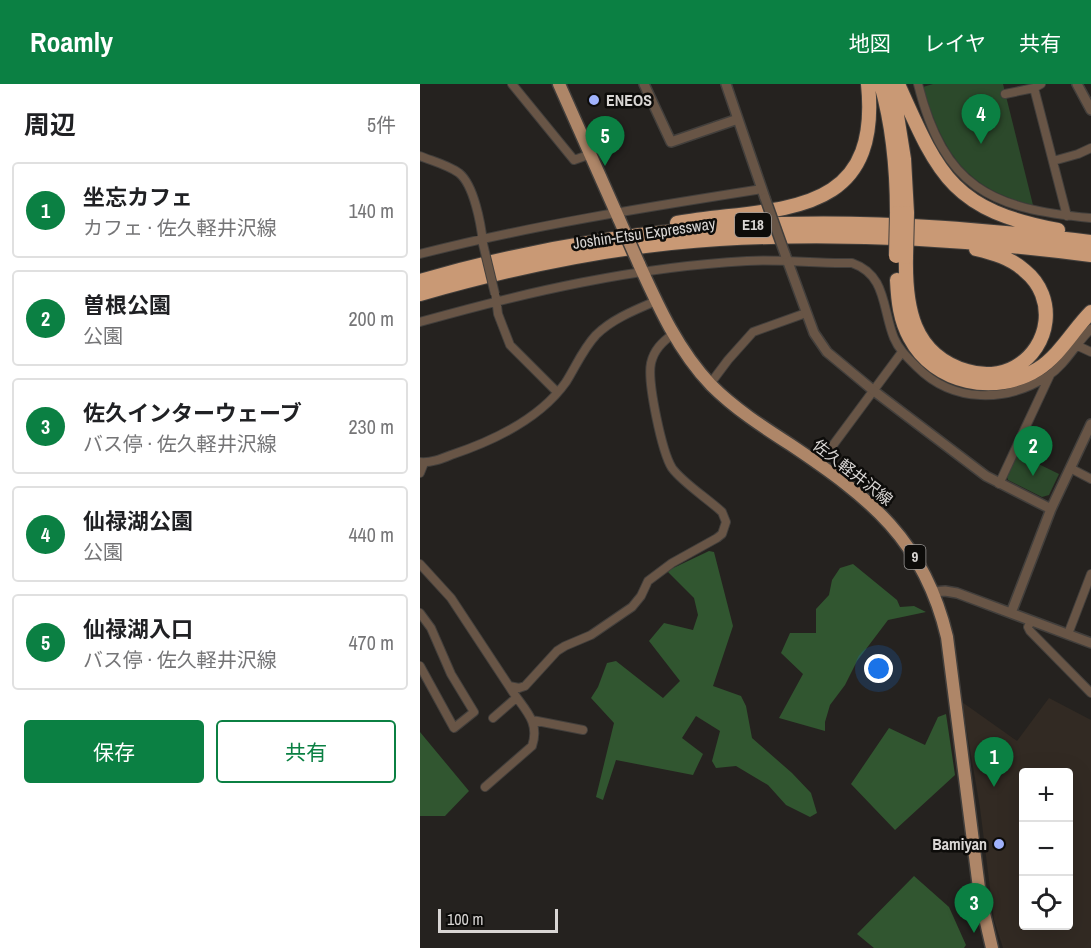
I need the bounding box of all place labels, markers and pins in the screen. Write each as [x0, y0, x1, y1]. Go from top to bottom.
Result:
place label: ENEOS [606, 89, 652, 111]
marker: ENEOS [587, 93, 601, 107]
pin: 4 [962, 94, 1000, 144]
pin: 5 [586, 116, 624, 166]
pin: 2 [1014, 426, 1052, 476]
pin: 1 [974, 738, 1014, 787]
place label: Bamiyan [932, 833, 987, 855]
marker: Bamiyan [992, 837, 1006, 851]
pin: 3 [954, 884, 994, 933]

